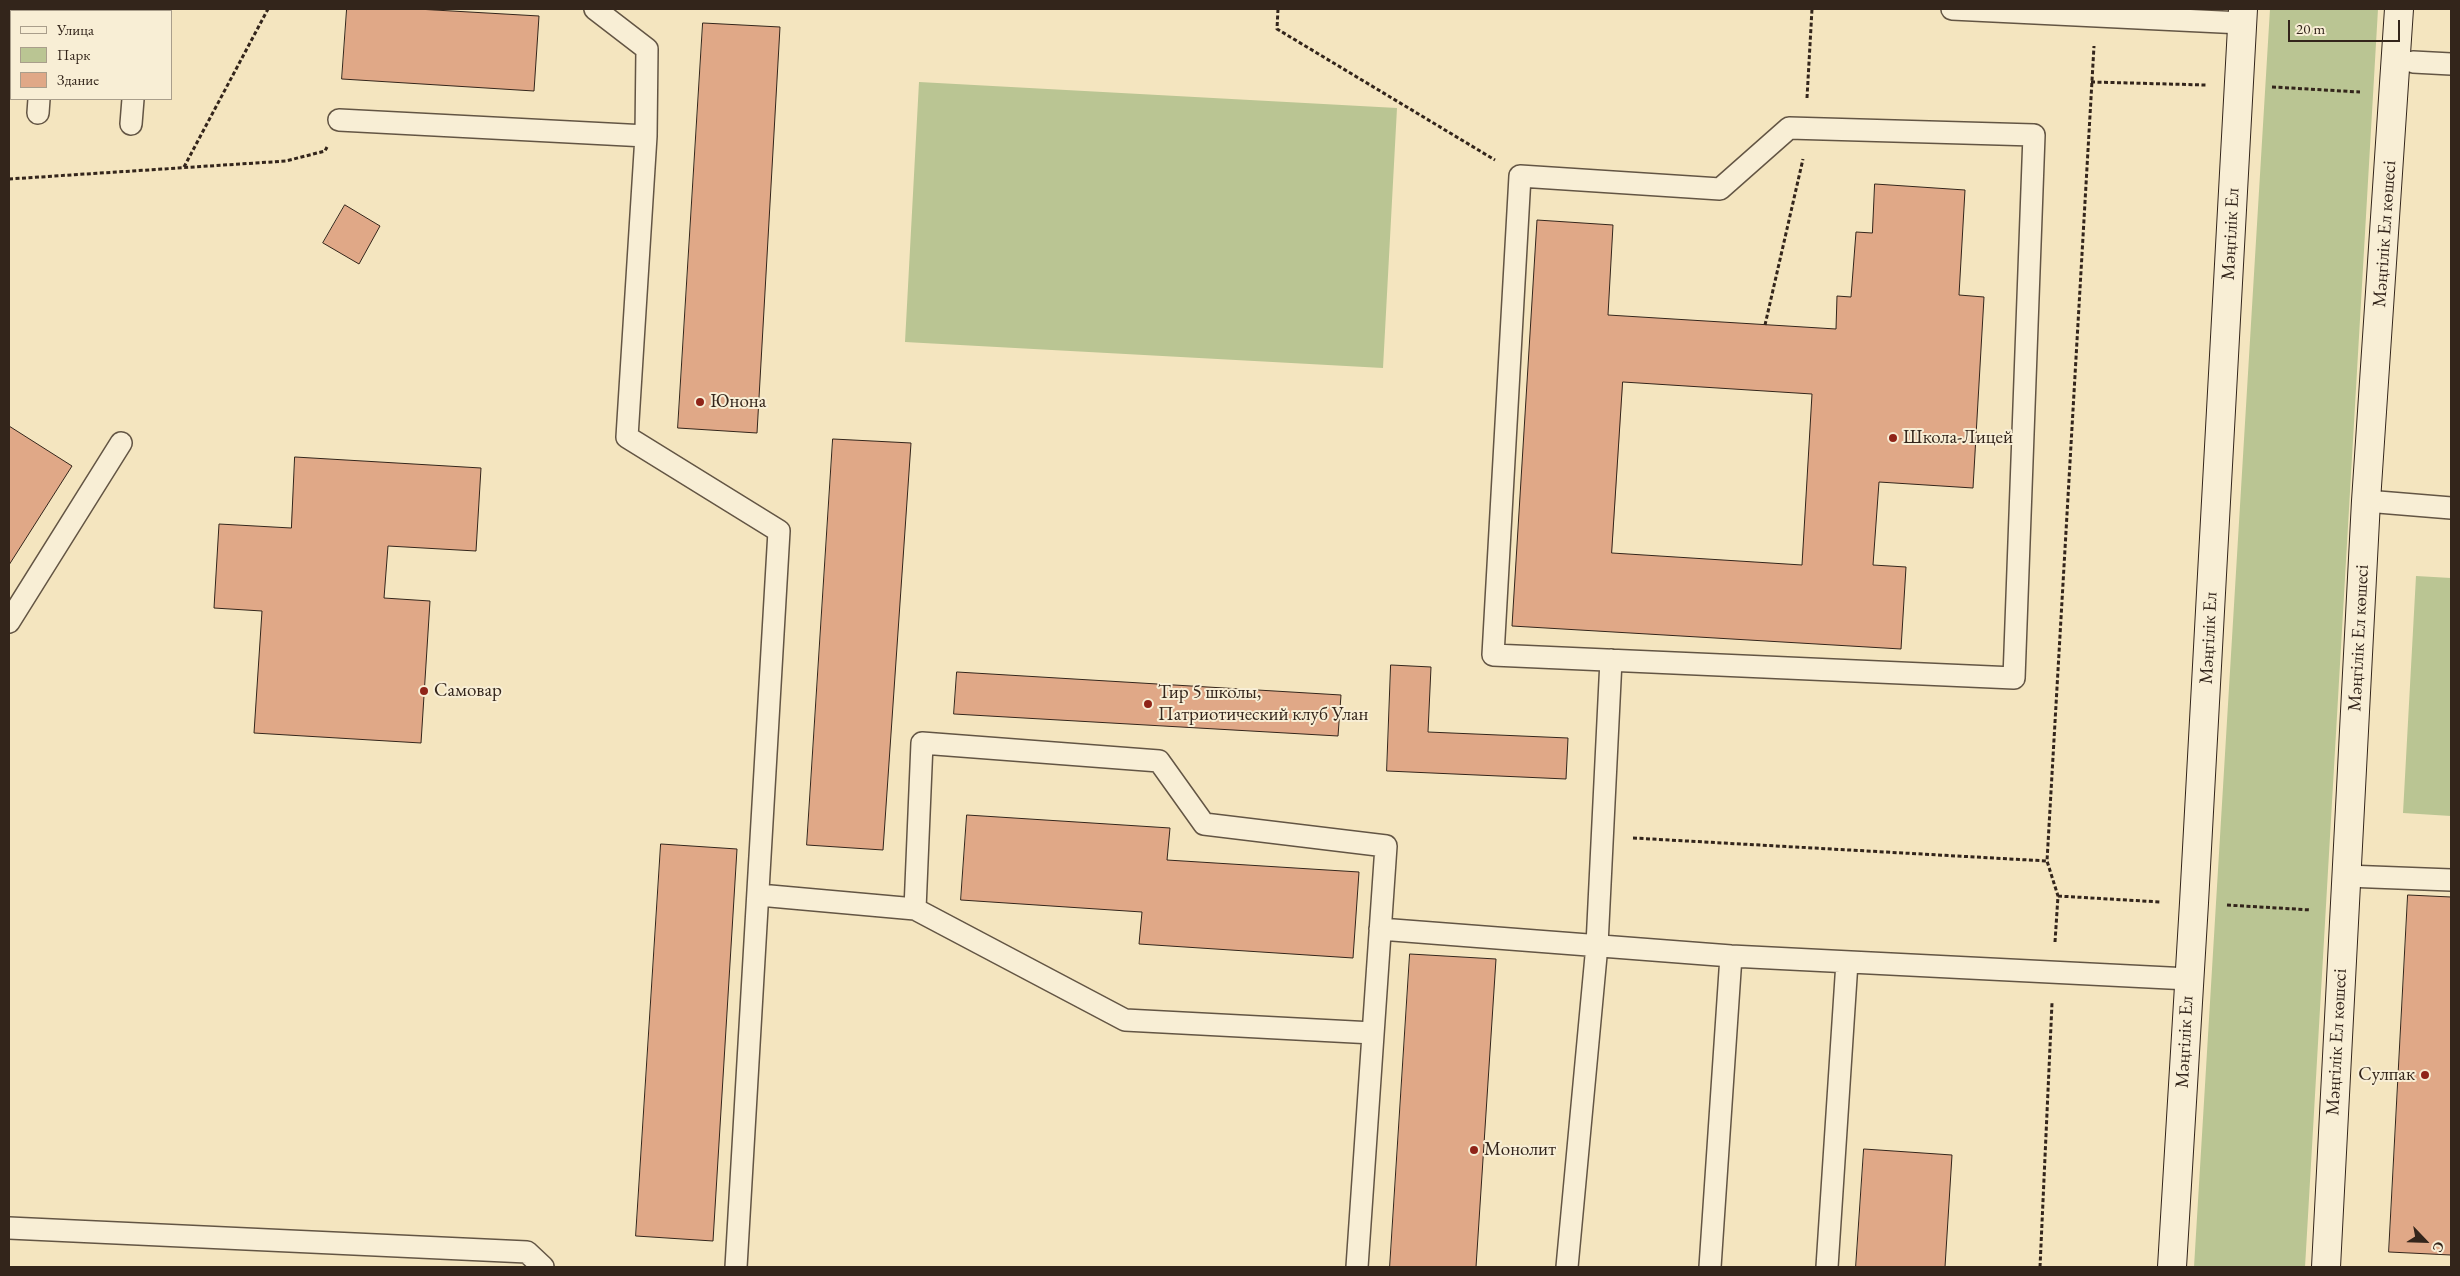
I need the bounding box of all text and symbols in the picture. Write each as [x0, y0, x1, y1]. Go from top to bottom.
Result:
legend [10, 10, 172, 100]
scale bar [2290, 10, 2402, 42]
text: 20 m [2296, 19, 2325, 38]
text: Улица [57, 20, 94, 39]
text: Парк [57, 45, 90, 64]
text: Здание [57, 70, 99, 89]
street label: Мәңгілік Ел көшесі [2368, 160, 2402, 308]
street label: Мәңгілік Ел [2217, 187, 2245, 281]
place label: Юнона [710, 391, 766, 413]
marker: Юнона [694, 396, 706, 408]
place label: Школа-Лицей [1903, 427, 2013, 449]
marker: Школа-Лицей [1887, 432, 1899, 444]
street label: Мәңгілік Ел көшесі [2344, 564, 2374, 712]
street label: Мәңгілік Ел [2195, 591, 2223, 685]
place label: Самовар [434, 680, 502, 702]
place label: Тир 5 школы, Патриотический клуб Улан [1158, 682, 1369, 726]
marker: Самовар [418, 685, 430, 697]
marker: Тир 5 школы, Патриотический клуб Улан [1142, 698, 1154, 710]
street label: Мәңгілік Ел көшесі [2322, 968, 2352, 1116]
street label: Мәңгілік Ел [2171, 995, 2199, 1089]
place label: Сулпак [2358, 1064, 2415, 1086]
marker: Сулпак [2419, 1069, 2431, 1081]
place label: Монолит [1484, 1139, 1556, 1161]
marker: Монолит [1468, 1144, 1480, 1156]
north arrow [2400, 1216, 2450, 1266]
text: С [2428, 1239, 2449, 1255]

